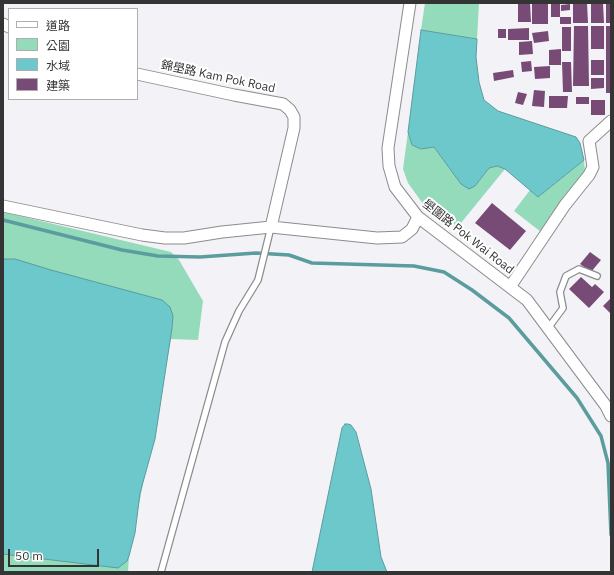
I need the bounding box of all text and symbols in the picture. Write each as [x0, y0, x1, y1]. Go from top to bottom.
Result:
legend [8, 8, 138, 100]
text: 道路 [46, 18, 70, 33]
text: 公園 [46, 38, 70, 53]
text: 水域 [46, 58, 70, 73]
street label: 錦壆路 Kam Pok Road [160, 58, 276, 96]
text: 建築 [46, 78, 70, 93]
street label: 壆圍路 Pok Wai Road [419, 197, 517, 277]
scale bar [10, 541, 101, 567]
text: 50 m [15, 548, 43, 563]

